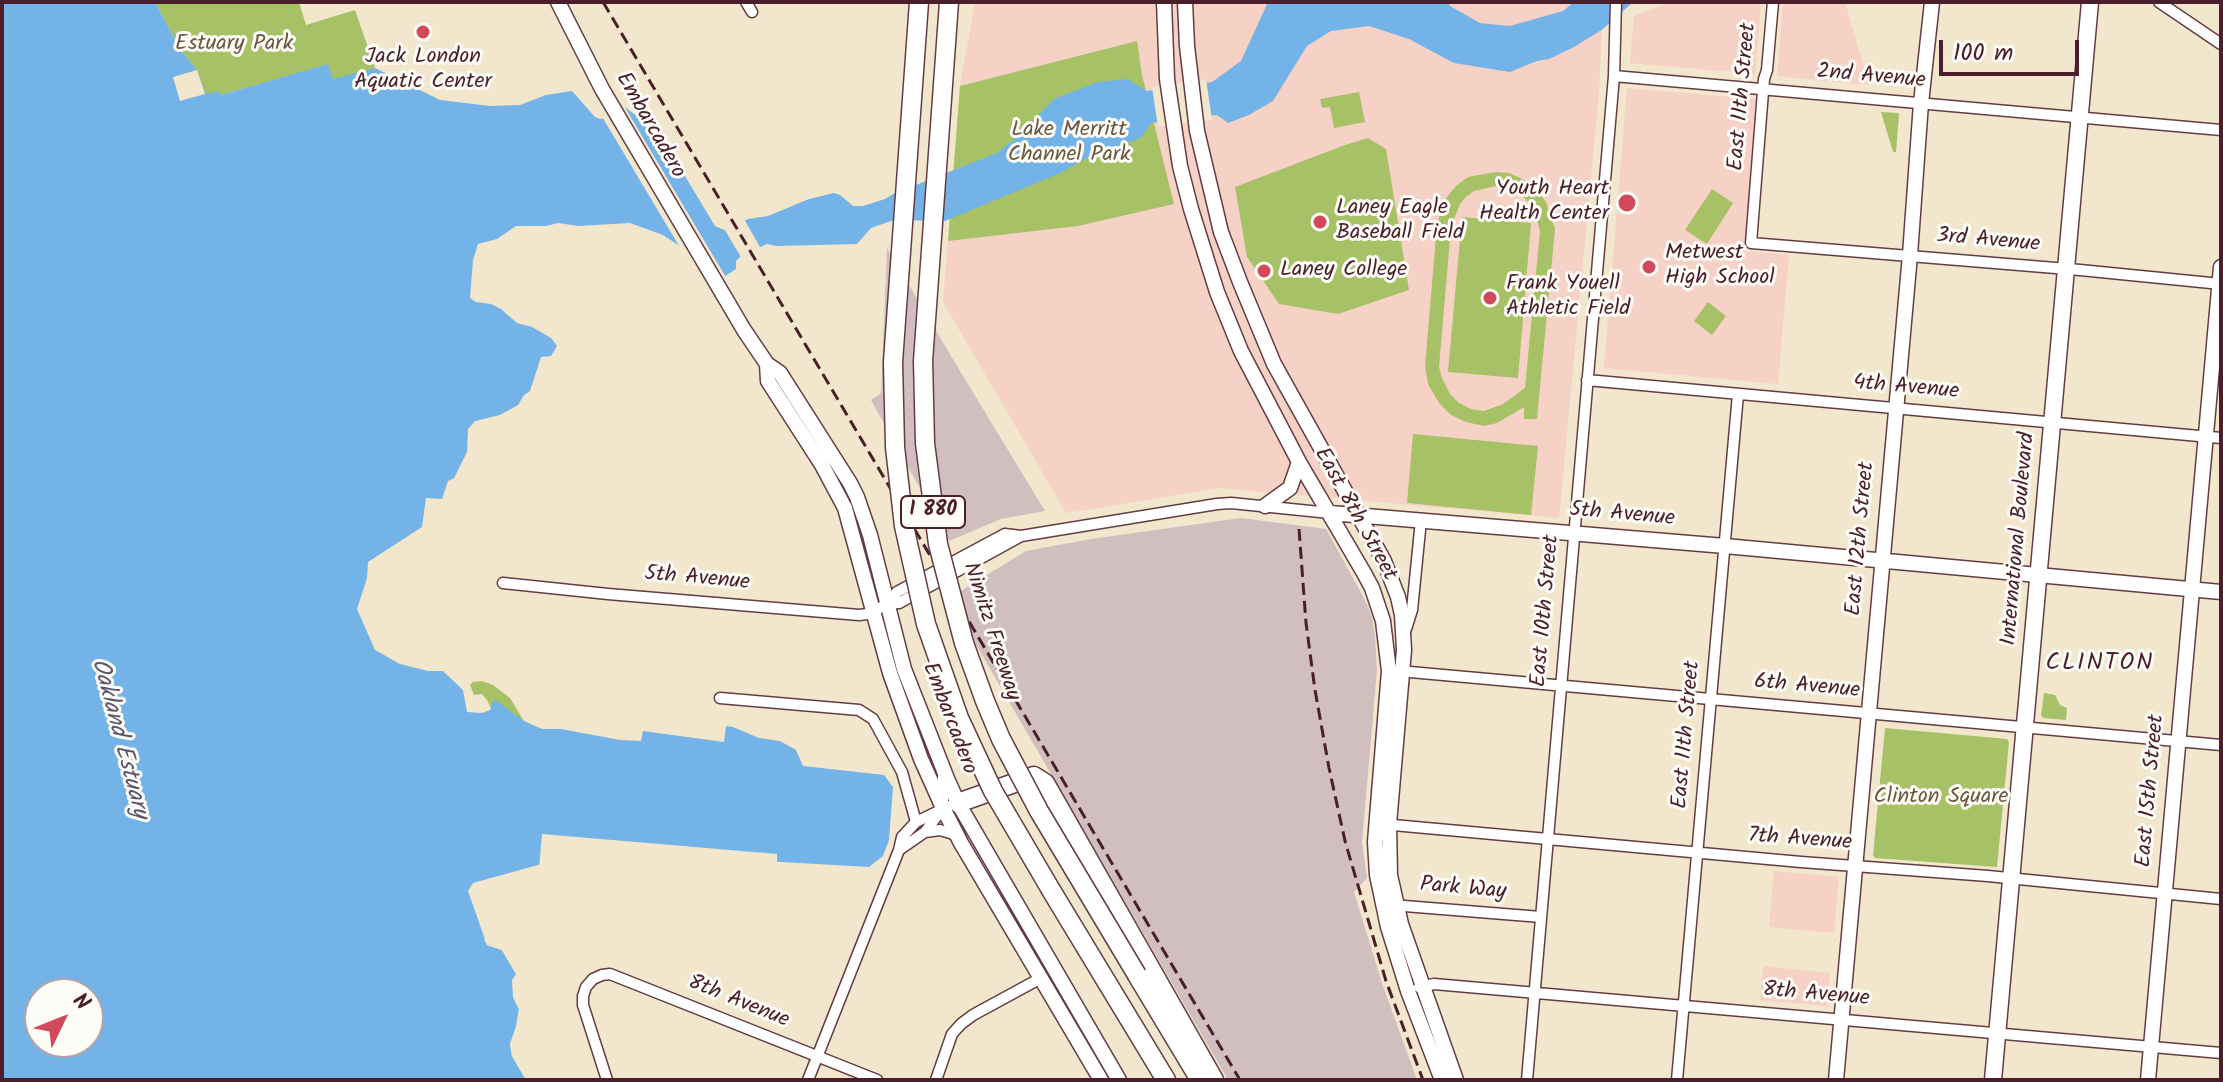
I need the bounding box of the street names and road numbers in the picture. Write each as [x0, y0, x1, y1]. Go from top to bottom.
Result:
street label: East 11th Street [1724, 22, 1764, 172]
street label: 2nd Avenue [1816, 60, 1926, 96]
street label: Embarcadero [608, 68, 690, 184]
street label: 3rd Avenue [1935, 224, 2041, 260]
street label: 4th Avenue [1852, 371, 1960, 407]
street label: International Boulevard [1998, 431, 2042, 647]
street label: East 8th Street [1307, 444, 1401, 586]
street label: East 12th Street [1842, 461, 1882, 617]
road number: I 880 [901, 496, 965, 528]
street label: 5th Avenue [1568, 498, 1676, 534]
street label: East 10th Street [1527, 534, 1567, 688]
street label: Nimitz Freeway [955, 559, 1025, 705]
street label: 5th Avenue [643, 562, 751, 598]
street label: Embarcadero [915, 659, 981, 779]
street label: East 11th Street [1668, 660, 1708, 810]
street label: 6th Avenue [1753, 670, 1861, 706]
street label: East 15th Street [2132, 713, 2172, 869]
street label: 7th Avenue [1747, 824, 1853, 858]
street label: Park Way [1419, 873, 1507, 907]
street label: 8th Avenue [683, 971, 793, 1035]
street label: 8th Avenue [1761, 978, 1871, 1014]

